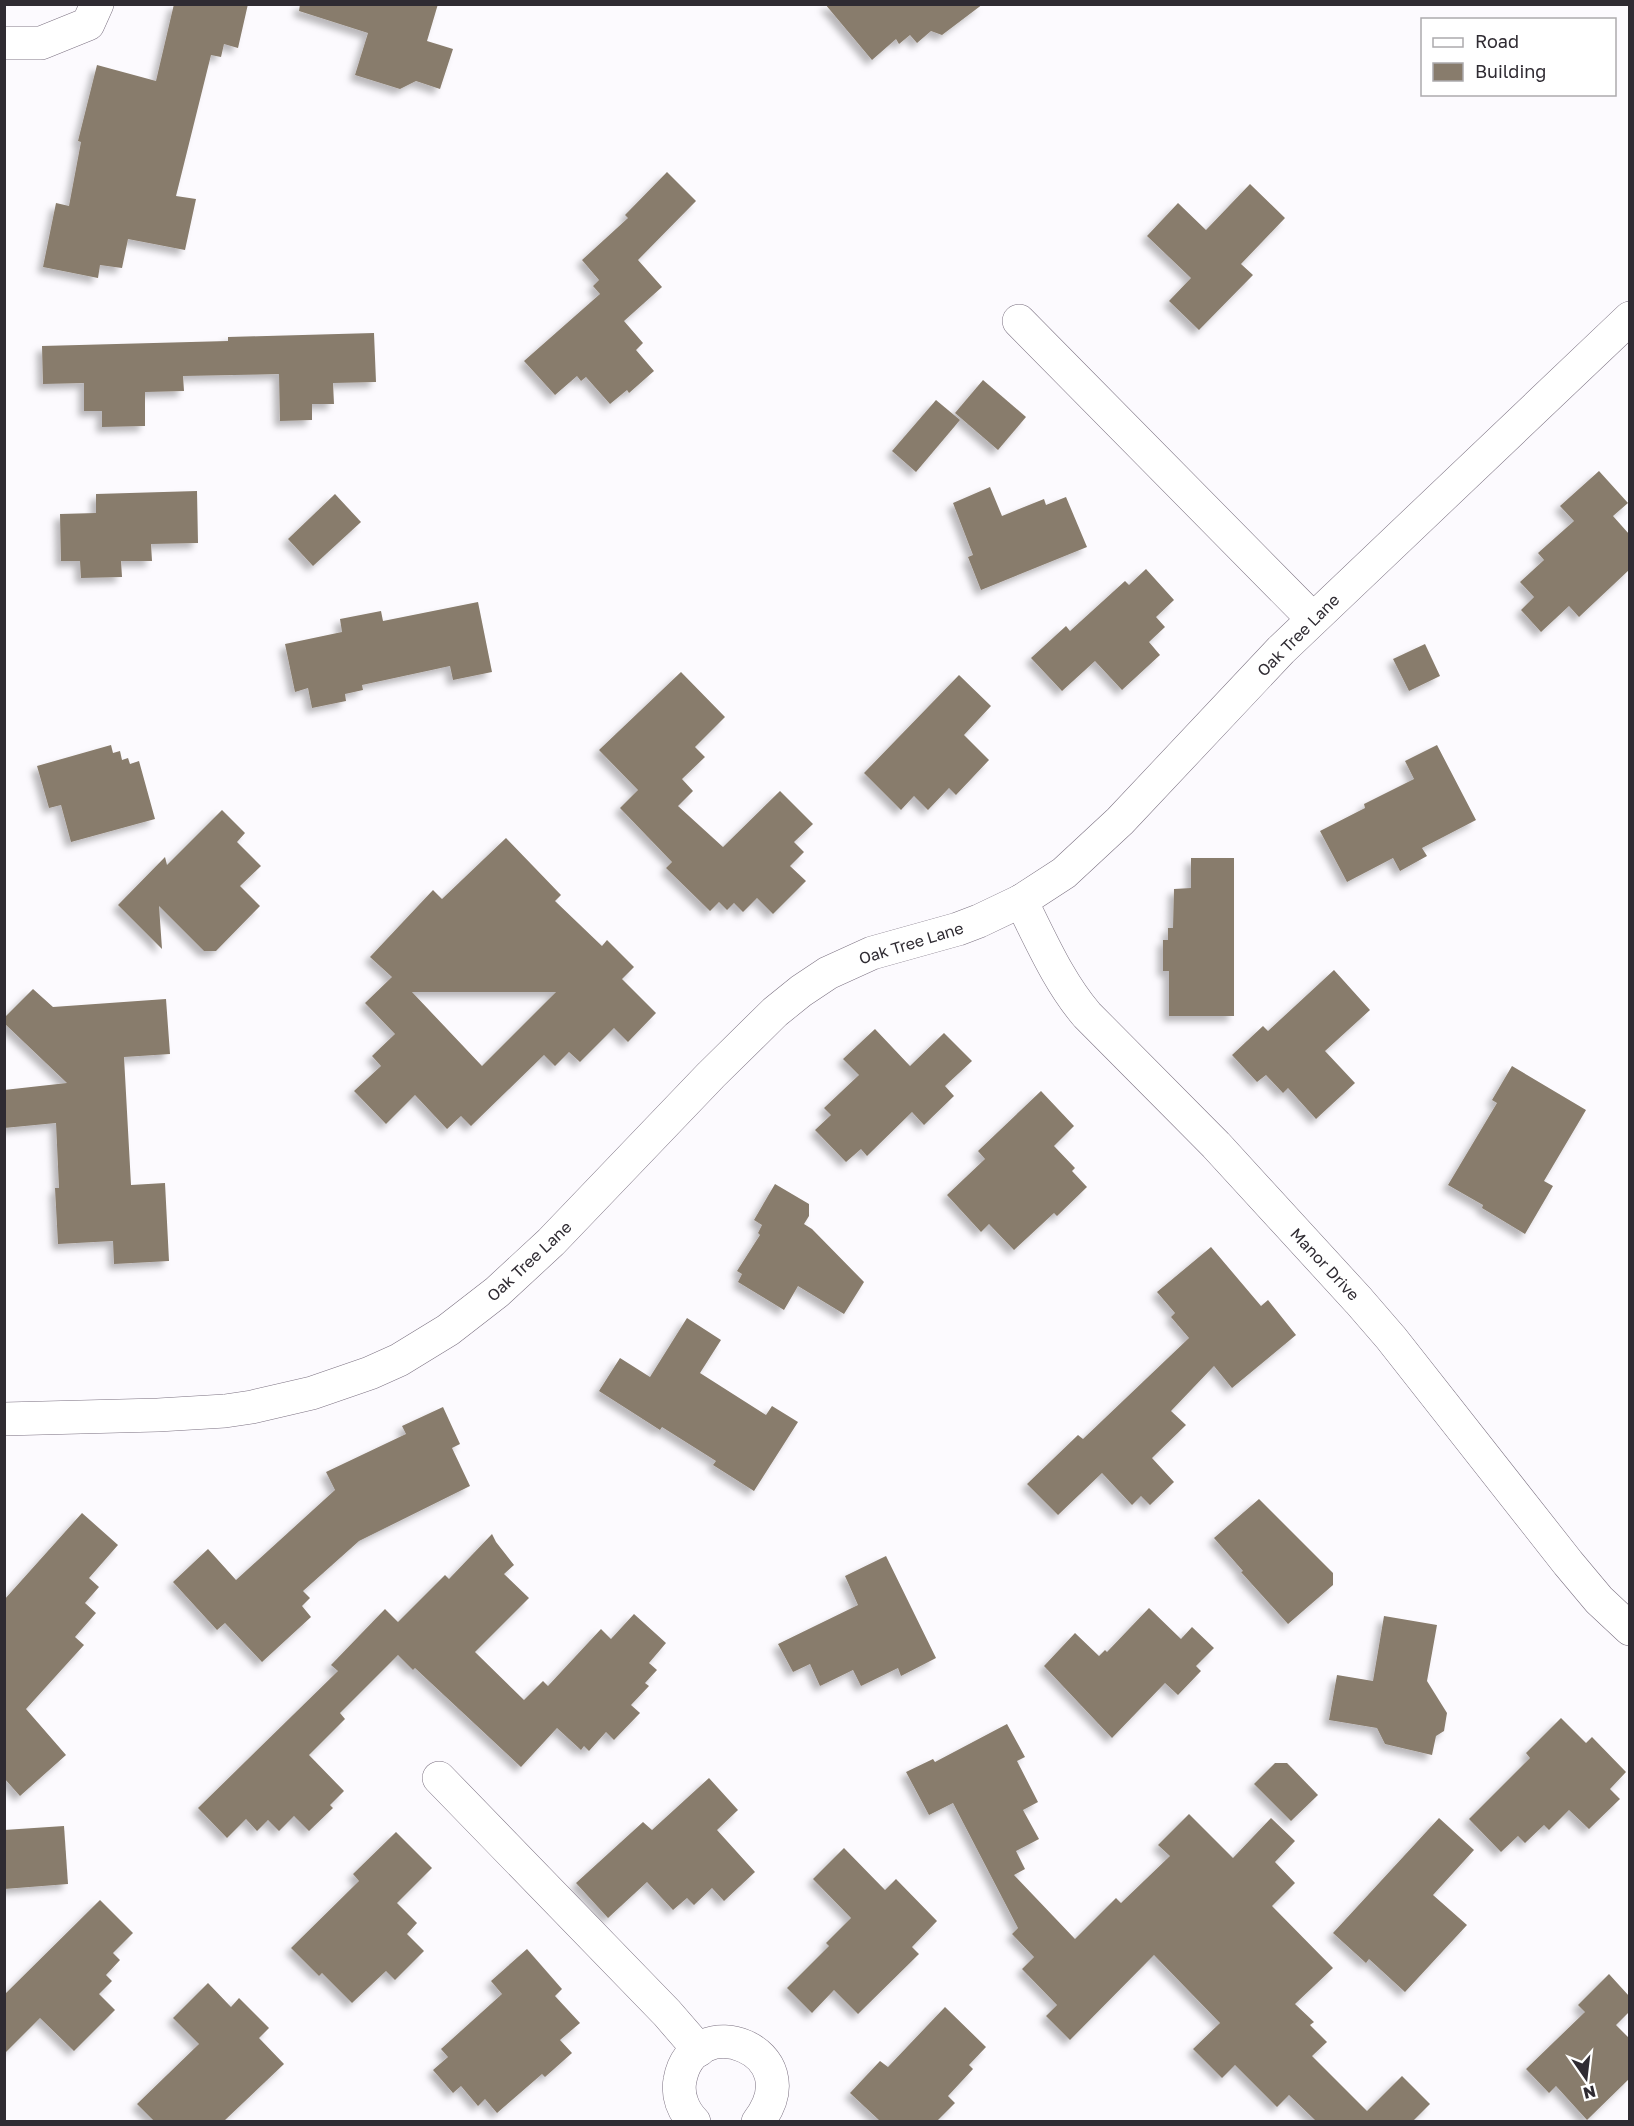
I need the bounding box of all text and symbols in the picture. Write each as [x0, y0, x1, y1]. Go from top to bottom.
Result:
legend [1421, 18, 1616, 96]
text: Road [1475, 30, 1519, 52]
text: Building [1475, 60, 1546, 82]
street label: Oak Tree Lane [1253, 590, 1343, 680]
street label: Oak Tree Lane [856, 918, 966, 968]
street label: Oak Tree Lane [483, 1217, 575, 1305]
street label: Manor Drive [1286, 1223, 1364, 1305]
north arrow [1556, 2048, 1616, 2108]
text: N [1581, 2081, 1598, 2104]

